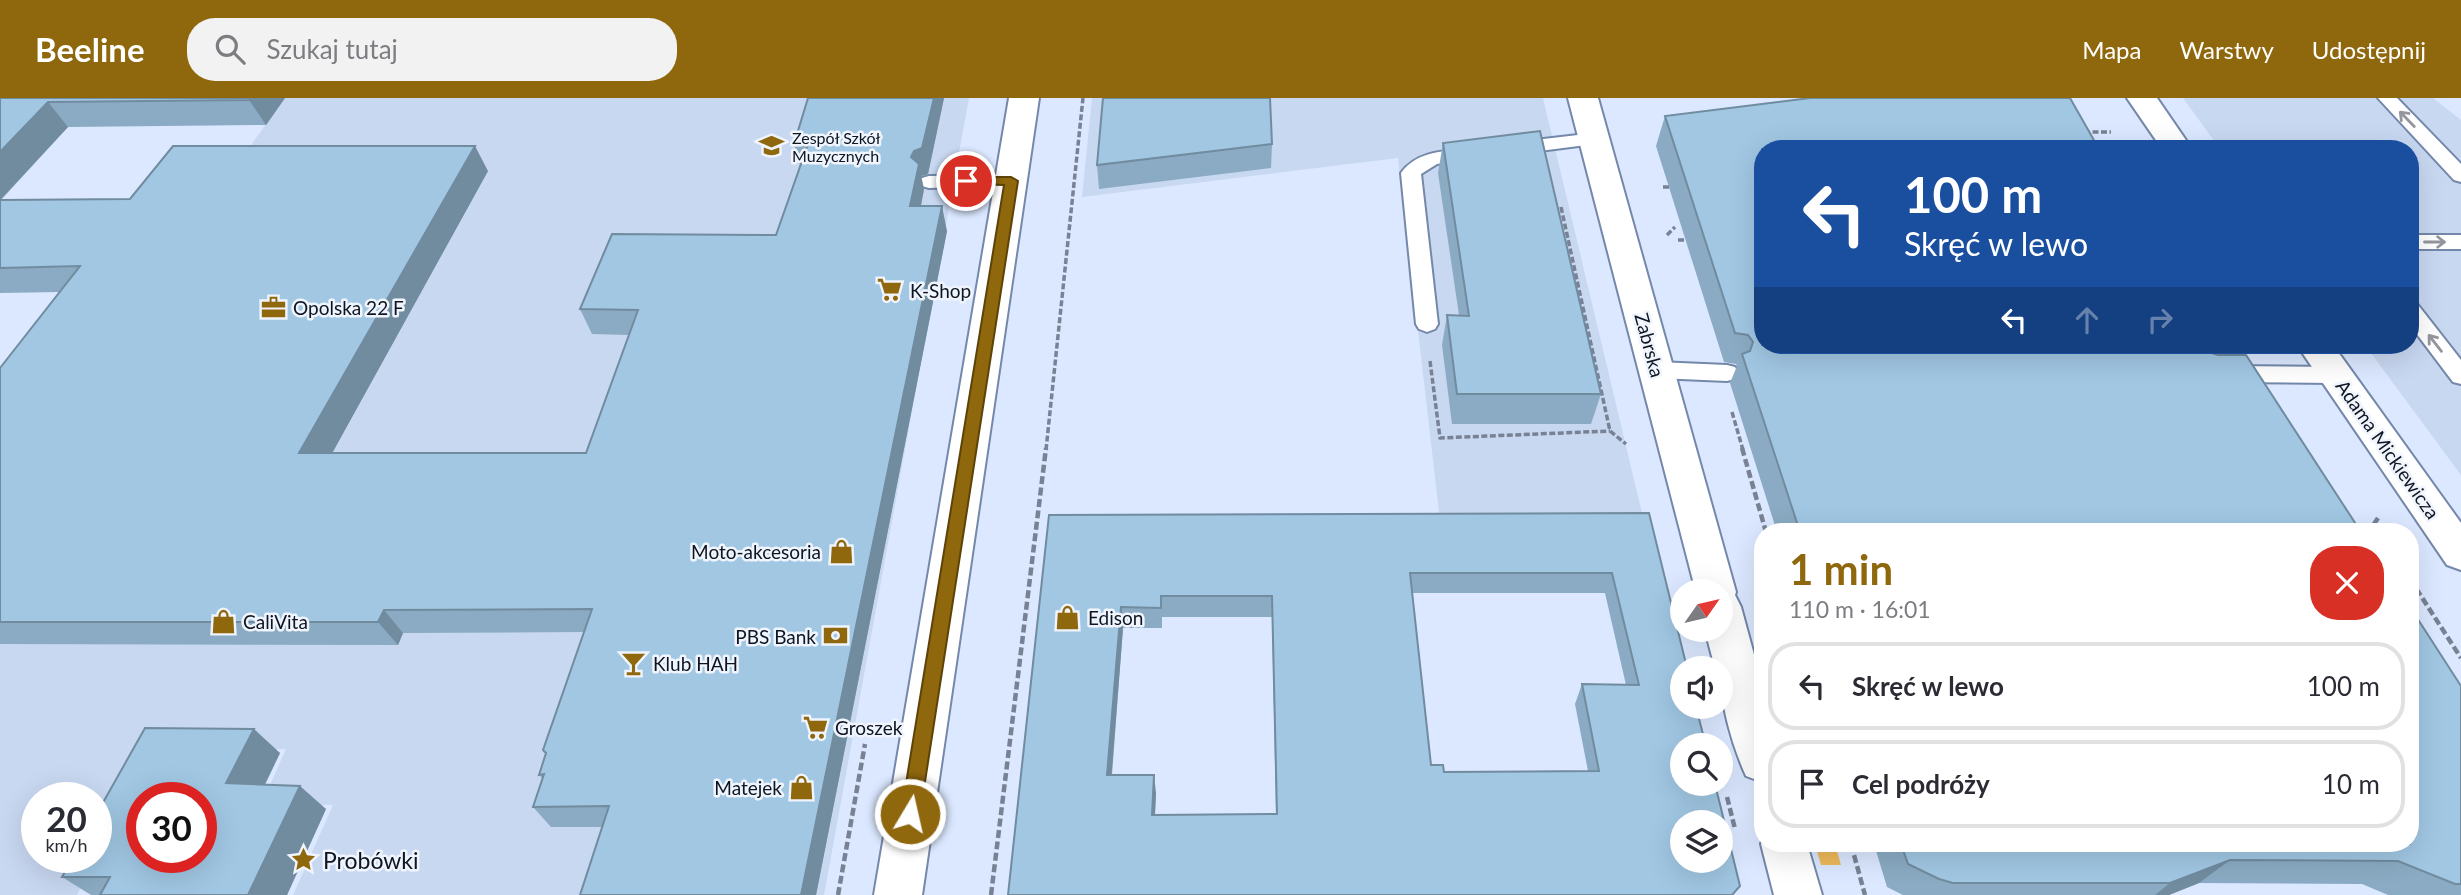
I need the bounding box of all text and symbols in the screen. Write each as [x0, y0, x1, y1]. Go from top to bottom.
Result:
search box [187, 18, 677, 81]
text: Beeline [35, 29, 145, 69]
icon: search [211, 30, 249, 68]
text: Szukaj tutaj [267, 33, 398, 65]
text: Mapa [2082, 35, 2141, 64]
text: Warstwy [2179, 35, 2274, 64]
text: Udostępnij [2312, 35, 2426, 64]
one-way arrow [2398, 111, 2415, 128]
place label: Zespół Szkół Muzycznych [792, 128, 881, 165]
school or university icon: Zespół Szkół Muzycznych [758, 132, 786, 160]
pin [936, 151, 996, 211]
icon: arrive [947, 162, 985, 200]
text: 100 m [1904, 165, 2042, 223]
icon: left [1789, 168, 1880, 259]
text: Skręć w lewo [1904, 224, 2088, 263]
one-way arrow [2424, 235, 2447, 249]
supermarket icon: K-Shop [876, 276, 904, 304]
place label: K-Shop [910, 279, 971, 302]
office icon: Opolska 22 F [259, 293, 287, 321]
place label: Opolska 22 F [293, 296, 404, 319]
icon: left [1995, 301, 2033, 339]
icon: ahead [2068, 301, 2106, 339]
icon: right [2141, 301, 2179, 339]
street label: Zabrska [1630, 310, 1670, 380]
one-way arrow [2428, 334, 2443, 353]
street label: Adama Mickiewicza [2331, 375, 2445, 523]
shop icon: Moto-akcesoria [827, 537, 855, 565]
place label: Moto-akcesoria [691, 540, 821, 563]
text: 1 min [1789, 544, 1893, 594]
button: close [2310, 546, 2384, 620]
north arrow [1670, 579, 1732, 642]
map controls [1670, 579, 1733, 873]
text: 110 m · 16:01 [1789, 595, 1931, 623]
shop icon: Edison [1054, 603, 1082, 631]
place label: Edison [1088, 606, 1143, 629]
shop icon: CaliVita [209, 607, 237, 635]
place label: CaliVita [243, 610, 308, 633]
bank icon: PBS Bank [822, 622, 850, 650]
place label: PBS Bank [735, 625, 816, 648]
bar icon: Klub HAH [619, 649, 647, 677]
place label: Klub HAH [653, 652, 738, 675]
button: sound [1670, 656, 1733, 719]
icon: left [1793, 667, 1831, 705]
text: Skręć w lewo [1852, 670, 2004, 702]
text: 100 m [2307, 670, 2380, 702]
supermarket icon: Groszek [801, 713, 829, 741]
place label: Groszek [835, 716, 903, 739]
button: search [1670, 733, 1733, 796]
icon: arrive [1793, 765, 1831, 803]
text: Cel podróży [1852, 768, 1990, 800]
text: 10 m [2322, 768, 2380, 800]
shop icon: Matejek [788, 773, 816, 801]
place label: Matejek [714, 776, 782, 799]
position arrow [873, 777, 947, 851]
speed limit sign: 30 [126, 782, 217, 873]
text: 20 [46, 797, 87, 839]
button: layers [1670, 810, 1733, 873]
text: km/h [45, 834, 88, 856]
place icon: Probówki [289, 846, 317, 874]
place label: Probówki [323, 846, 419, 874]

